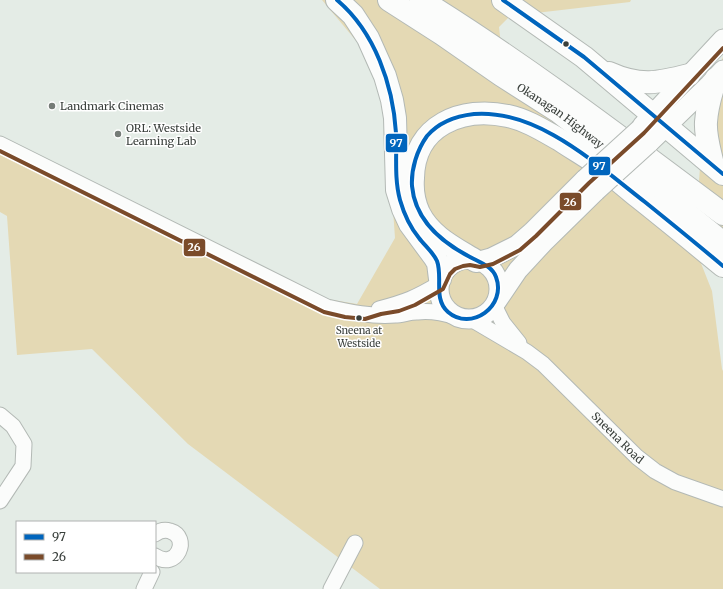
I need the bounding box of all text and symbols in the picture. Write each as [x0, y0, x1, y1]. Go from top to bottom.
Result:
unlabelled marker [561, 39, 571, 49]
street label: Okanagan Highway [514, 80, 607, 152]
place label: Landmark Cinemas [60, 99, 164, 113]
marker: Landmark Cinemas [47, 101, 57, 111]
place label: ORL: Westside Learning Lab [126, 121, 201, 148]
marker: ORL: Westside Learning Lab [113, 129, 123, 139]
line badge: 97 [385, 133, 408, 153]
text: 97 [389, 136, 403, 150]
line badge: 97 [588, 156, 611, 176]
text: 97 [592, 159, 606, 173]
line badge: 26 [559, 192, 582, 211]
text: 26 [563, 195, 577, 209]
line badge: 26 [183, 238, 206, 257]
text: 26 [187, 240, 201, 254]
marker: Sneena at Westside [354, 313, 364, 323]
place label: Sneena at Westside [336, 324, 382, 350]
street label: Sneena Road [589, 409, 647, 467]
legend [16, 521, 156, 573]
text: 97 [52, 529, 66, 544]
text: 26 [52, 549, 66, 564]

